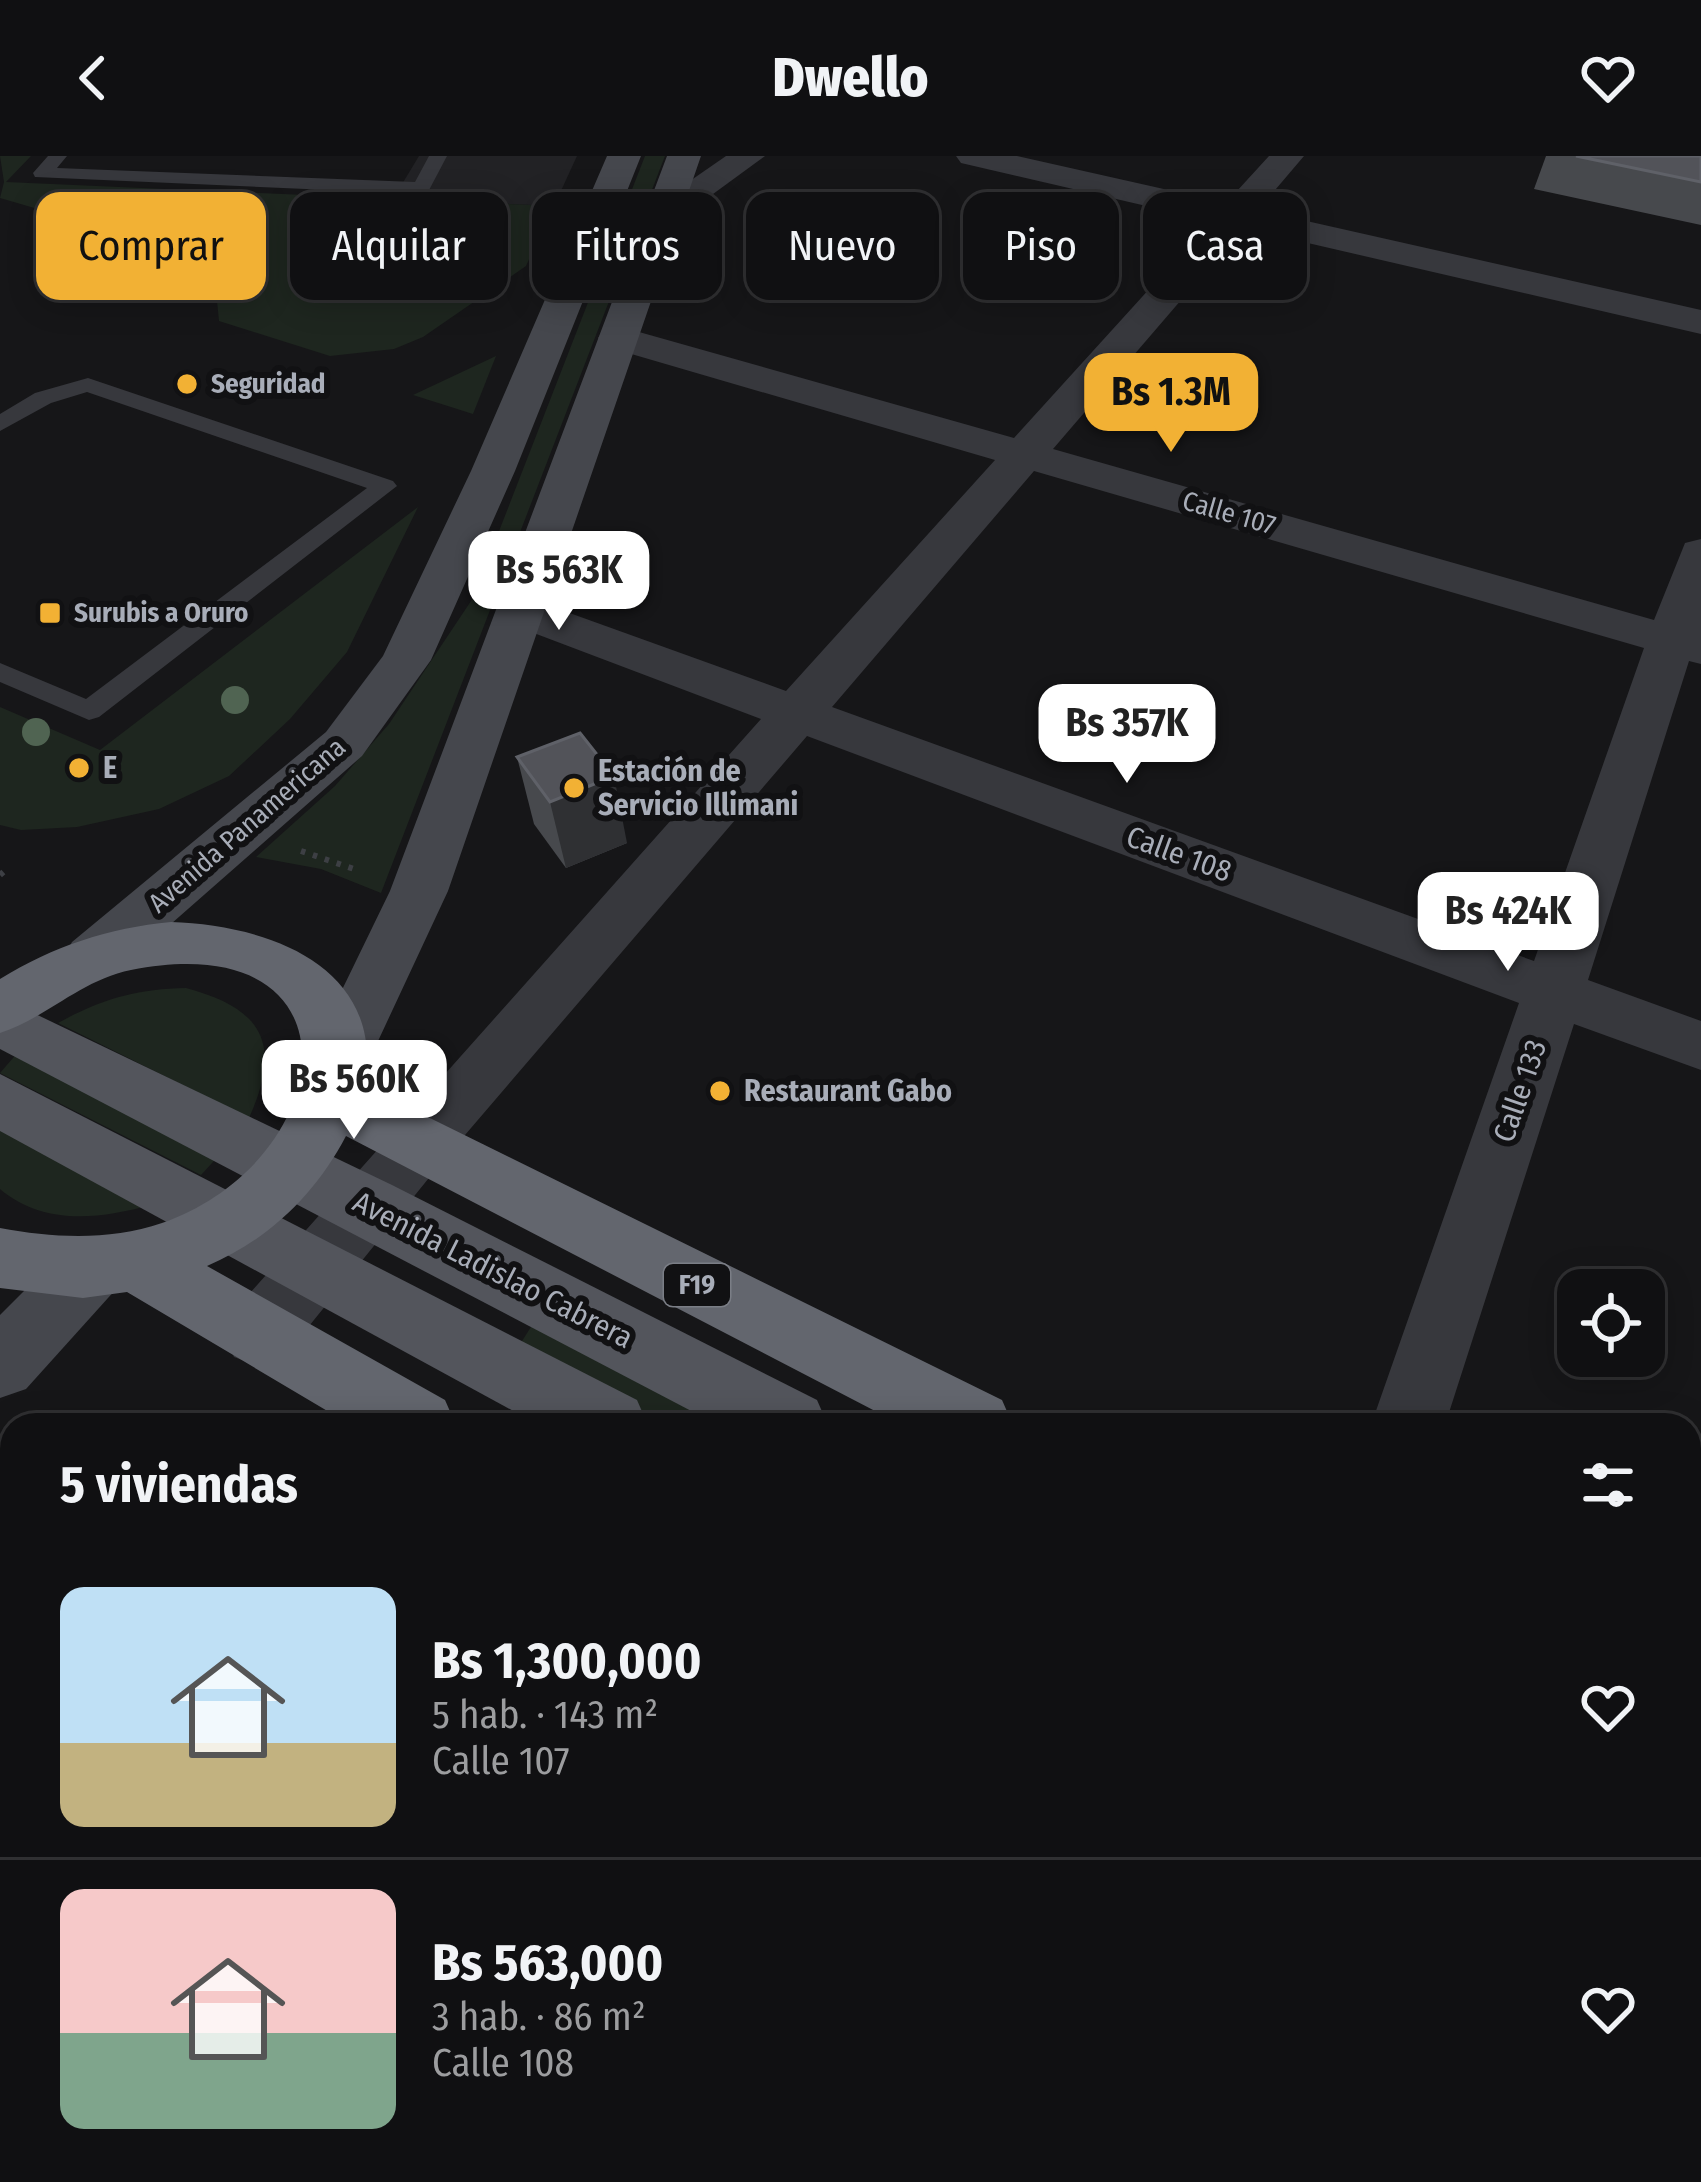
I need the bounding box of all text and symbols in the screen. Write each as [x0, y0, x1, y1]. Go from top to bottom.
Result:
icon: back [60, 45, 126, 111]
icon: heart [1575, 45, 1641, 111]
text: Dwello [772, 46, 929, 110]
chip: Comprar [36, 192, 266, 300]
chip: Alquilar [290, 192, 508, 300]
chip: Filtros [532, 192, 722, 300]
chip: Nuevo [746, 192, 939, 300]
chip: Piso [963, 192, 1119, 300]
chip: Casa [1143, 192, 1307, 300]
pin: Bs 1.3M [1060, 353, 1282, 455]
place label: Seguridad [211, 368, 326, 400]
text: Bs 1.3M [1111, 369, 1231, 415]
marker: Seguridad [174, 371, 200, 397]
street label: Calle 107 [1179, 484, 1279, 542]
pin: Bs 563K [448, 531, 670, 633]
text: Bs 563K [495, 547, 623, 593]
place label: Surubis a Oruro [74, 597, 249, 629]
marker: Surubis a Oruro [37, 600, 63, 626]
pin: Bs 357K [1016, 684, 1238, 786]
text: Bs 357K [1066, 700, 1188, 746]
street label: Avenida Panamericana [142, 731, 352, 919]
place label: E [103, 750, 117, 786]
place label: Estación de Servicio Illimani [598, 753, 798, 823]
marker: E [66, 755, 92, 781]
marker: Estación de Servicio Illimani [561, 775, 587, 801]
street label: Calle 108 [1122, 818, 1236, 890]
pin: Bs 424K [1397, 872, 1619, 974]
text: Bs 424K [1445, 888, 1571, 934]
street label: Calle 133 [1486, 1035, 1554, 1147]
pin: Bs 560K [243, 1040, 465, 1142]
text: Bs 560K [289, 1056, 419, 1102]
place label: Restaurant Gabo [744, 1073, 952, 1109]
marker: Restaurant Gabo [707, 1078, 733, 1104]
street label: Avenida Ladislao Cabrera [347, 1184, 639, 1356]
road number: F19 [664, 1264, 730, 1306]
map controls [1557, 1269, 1665, 1377]
button: locate [1557, 1269, 1665, 1377]
icon: filters [1575, 1452, 1641, 1518]
text: 5 viviendas [60, 1454, 298, 1516]
text: Bs 1,300,000 [432, 1630, 702, 1692]
icon: home [156, 1635, 300, 1779]
icon: heart [1575, 1674, 1641, 1740]
text: 5 hab. · 143 m² [432, 1692, 658, 1738]
text: Calle 107 [432, 1738, 570, 1784]
text: Bs 563,000 [432, 1932, 663, 1994]
icon: home [156, 1937, 300, 2081]
icon: heart [1575, 1976, 1641, 2042]
text: 3 hab. · 86 m² [432, 1994, 646, 2040]
text: Calle 108 [432, 2040, 574, 2086]

